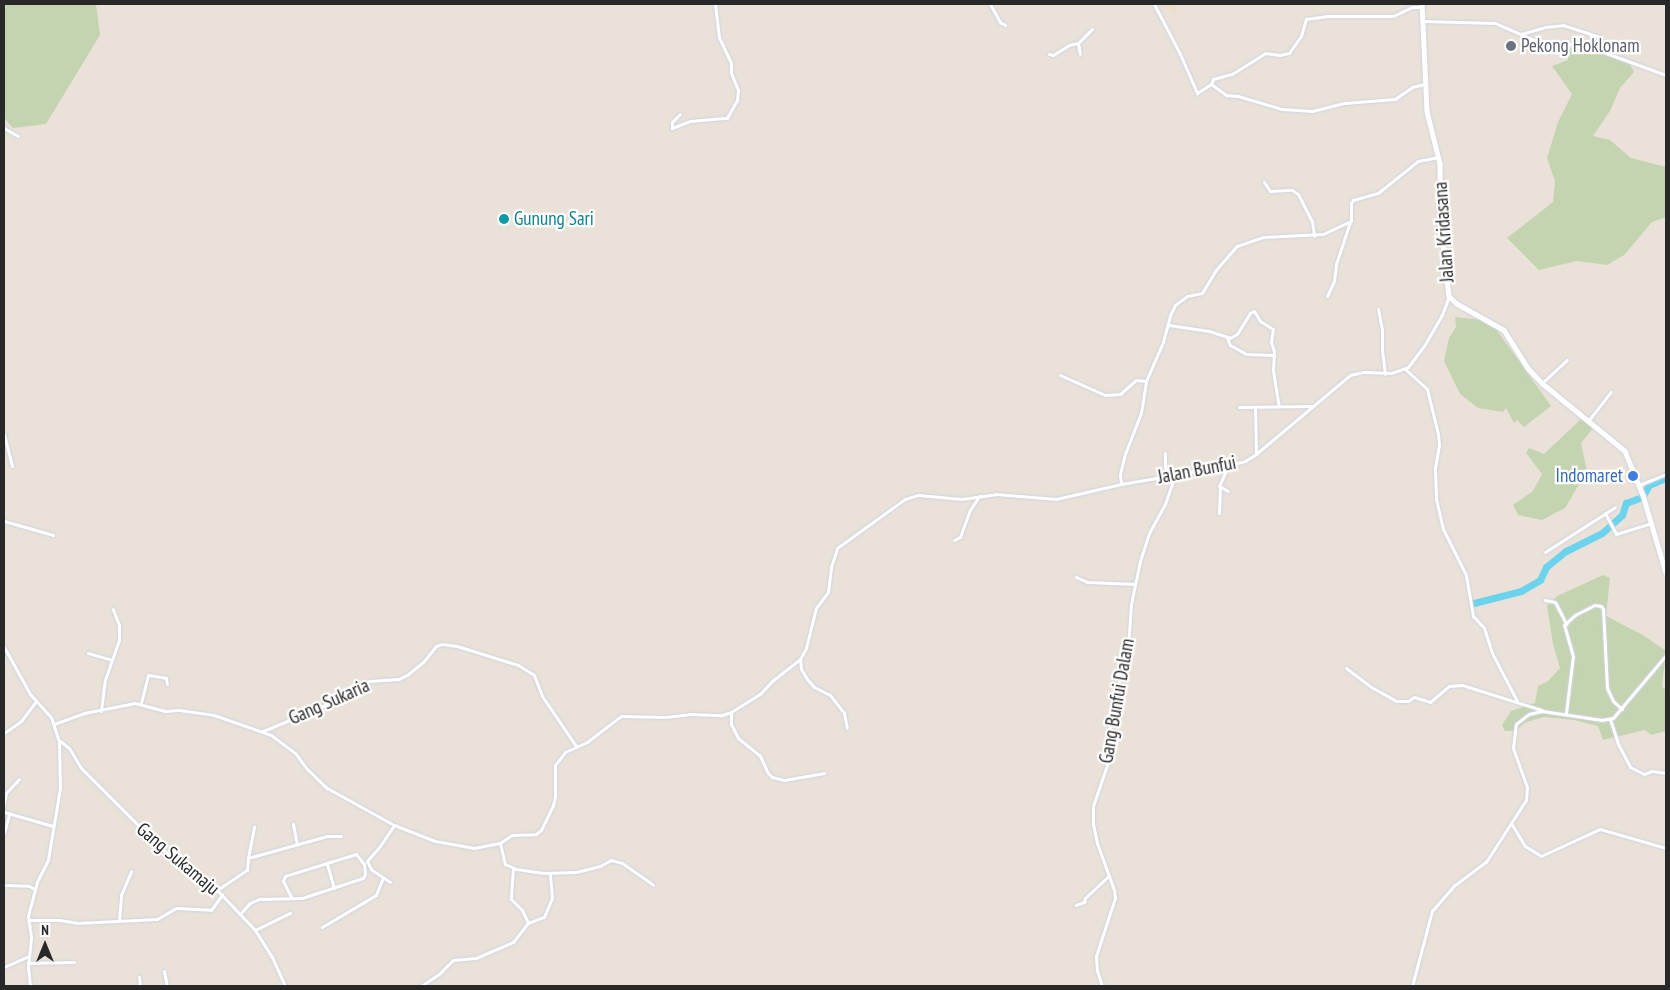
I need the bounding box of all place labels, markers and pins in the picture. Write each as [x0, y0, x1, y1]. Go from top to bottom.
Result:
place label: Pekong Hoklonam [1521, 35, 1640, 57]
marker: Pekong Hoklonam [1505, 40, 1517, 52]
place label: Gunung Sari [514, 208, 594, 230]
marker: Gunung Sari [498, 213, 510, 225]
place label: Indomaret [1556, 465, 1623, 487]
marker: Indomaret [1627, 470, 1639, 482]

